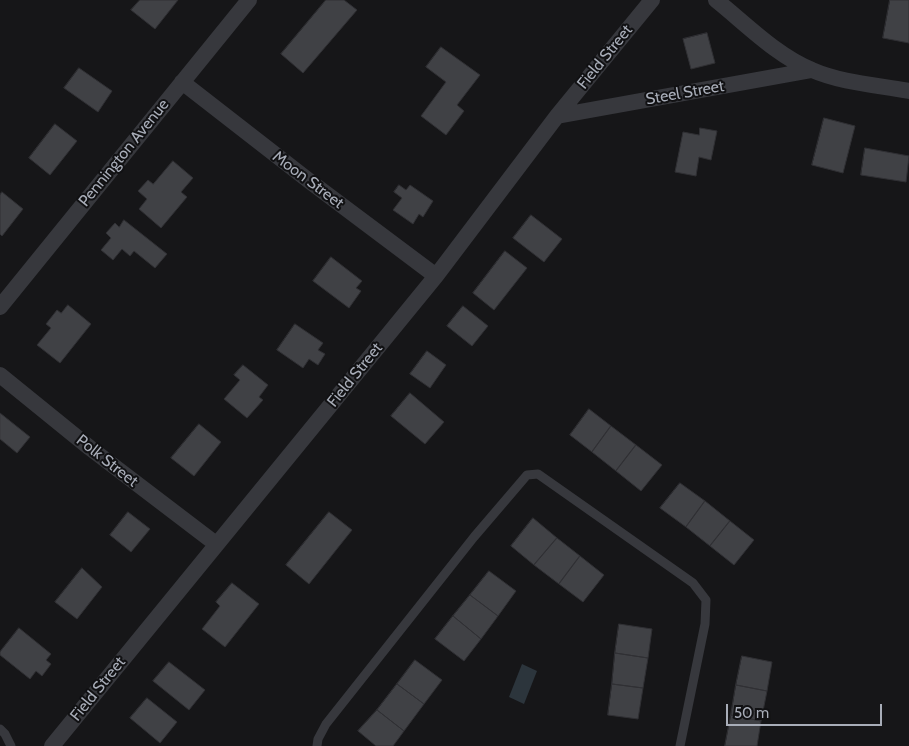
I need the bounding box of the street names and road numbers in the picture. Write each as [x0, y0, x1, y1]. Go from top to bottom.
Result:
street label: Field Street [573, 21, 637, 93]
street label: Steel Street [644, 77, 726, 109]
street label: Pennington Avenue [75, 95, 173, 211]
street label: Moon Street [269, 147, 347, 213]
street label: Field Street [323, 339, 387, 411]
street label: Polk Street [72, 431, 142, 491]
street label: Field Street [66, 653, 130, 725]

